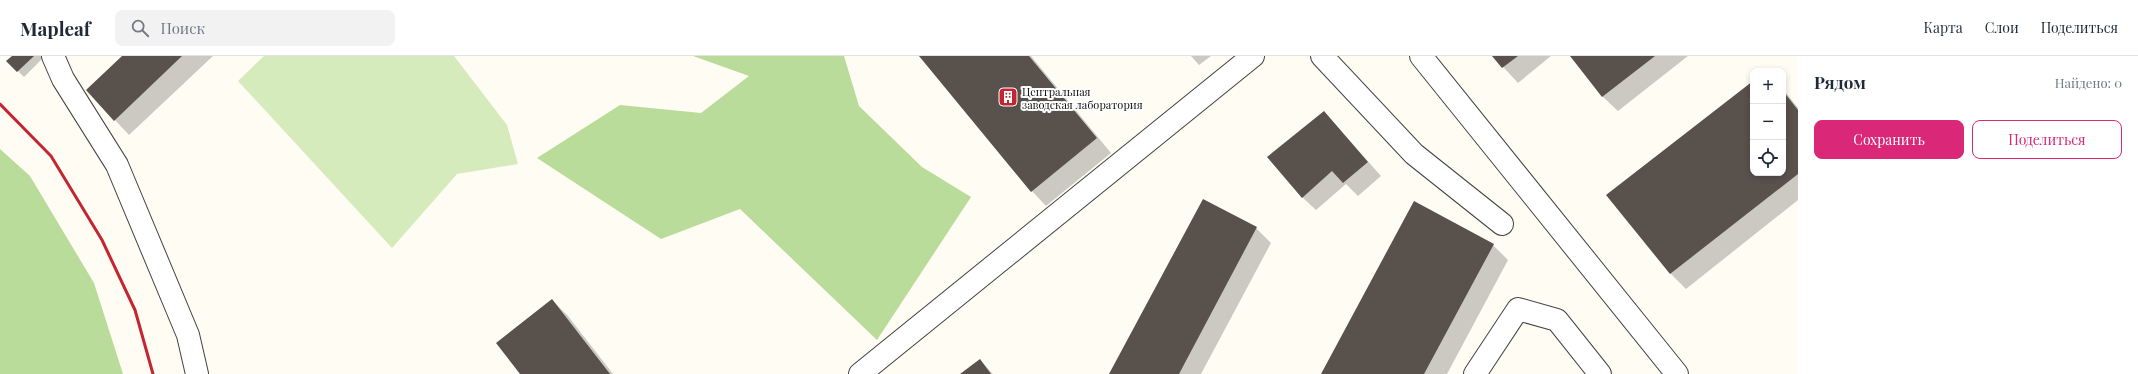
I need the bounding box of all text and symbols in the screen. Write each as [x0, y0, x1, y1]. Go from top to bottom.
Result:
search box [115, 10, 395, 46]
text: Mapleaf [20, 15, 91, 41]
icon: search [129, 17, 151, 39]
text: Поиск [161, 18, 205, 38]
text: Карта [1923, 18, 1963, 37]
text: Слои [1985, 18, 2019, 37]
text: Поделиться [2041, 18, 2118, 37]
map controls [1750, 68, 1786, 176]
button: + [1750, 68, 1786, 104]
text: Рядом [1814, 71, 1866, 93]
text: Найдено: 0 [2055, 74, 2122, 91]
place label: Центральная заводская лаборатория [1022, 84, 1143, 112]
building icon: Центральная заводская лаборатория [997, 86, 1019, 108]
button: − [1750, 104, 1786, 140]
button: Сохранить [1814, 120, 1964, 159]
button: Поделиться [1972, 120, 2122, 159]
button: locate [1750, 140, 1786, 176]

